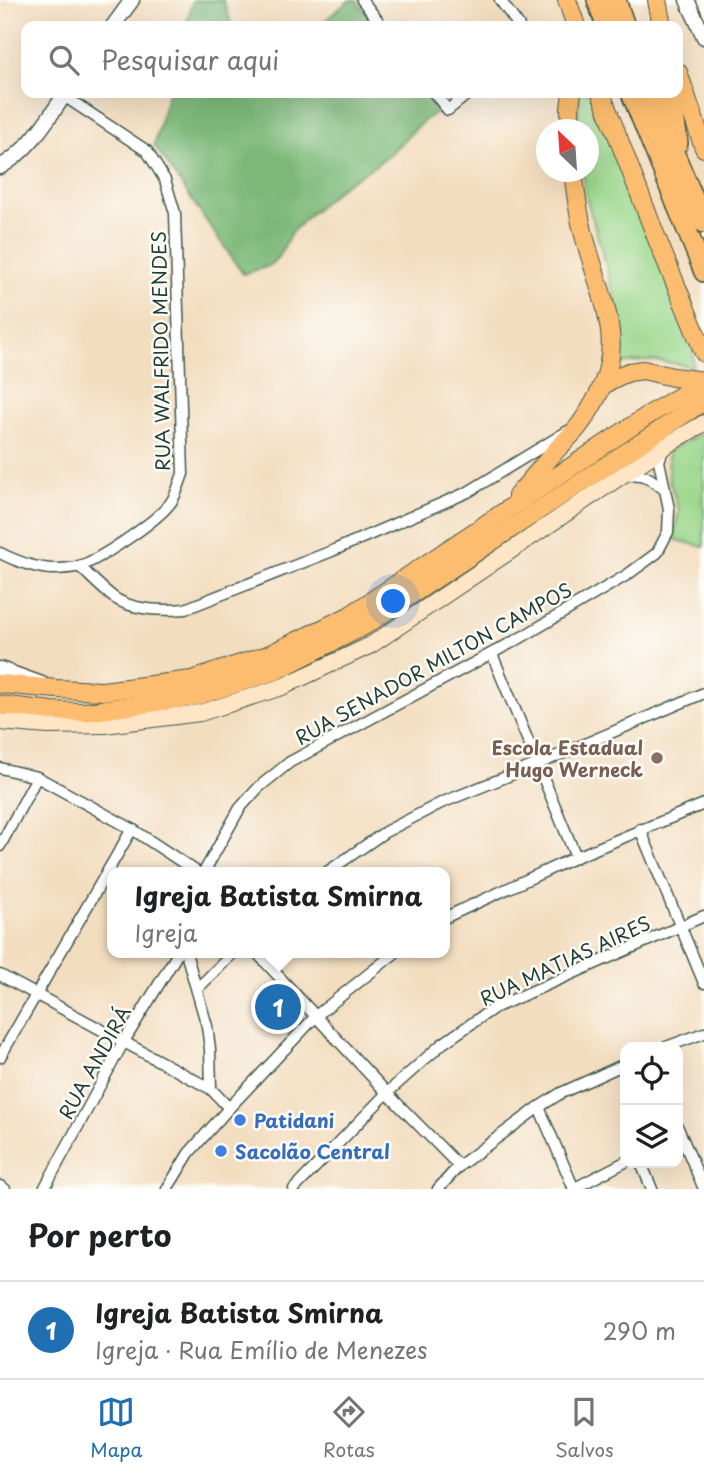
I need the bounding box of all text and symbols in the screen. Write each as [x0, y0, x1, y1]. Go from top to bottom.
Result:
search box [21, 21, 683, 98]
text: Pesquisar aqui [101, 40, 279, 79]
icon: search [45, 41, 83, 79]
north arrow [536, 119, 599, 182]
street label: RUA WALFRIDO MENDES [144, 231, 176, 471]
street label: RUA SENADOR MILTON CAMPOS [290, 575, 576, 751]
your location [376, 584, 410, 618]
place label: Escola Estadual Hugo Werneck [492, 733, 643, 783]
marker: Escola Estadual Hugo Werneck [649, 750, 665, 766]
popup [107, 867, 450, 958]
text: Igreja Batista Smirna [135, 876, 423, 915]
street label: RUA MATIAS AIRES [475, 908, 655, 1012]
text: Igreja [135, 915, 197, 950]
pin: 1 [255, 981, 301, 1033]
street label: RUA ANDIRÁ [51, 1000, 137, 1124]
map controls [620, 1042, 683, 1168]
button: locate [620, 1042, 683, 1105]
button: layers [620, 1105, 683, 1168]
place label: Patidani [254, 1106, 334, 1134]
marker: Patidani [232, 1112, 248, 1128]
place label: Sacolão Central [235, 1137, 390, 1165]
marker: Sacolão Central [213, 1143, 229, 1159]
text: Por perto [28, 1212, 171, 1257]
text: Igreja Batista Smirna [95, 1293, 383, 1332]
text: 1 [46, 1313, 57, 1348]
text: 290 m [603, 1313, 676, 1348]
text: Igreja · Rua Emílio de Menezes [95, 1332, 427, 1367]
tab: Mapa [90, 1393, 143, 1463]
tab: Rotas [323, 1393, 375, 1463]
tab: Salvos [555, 1393, 614, 1463]

